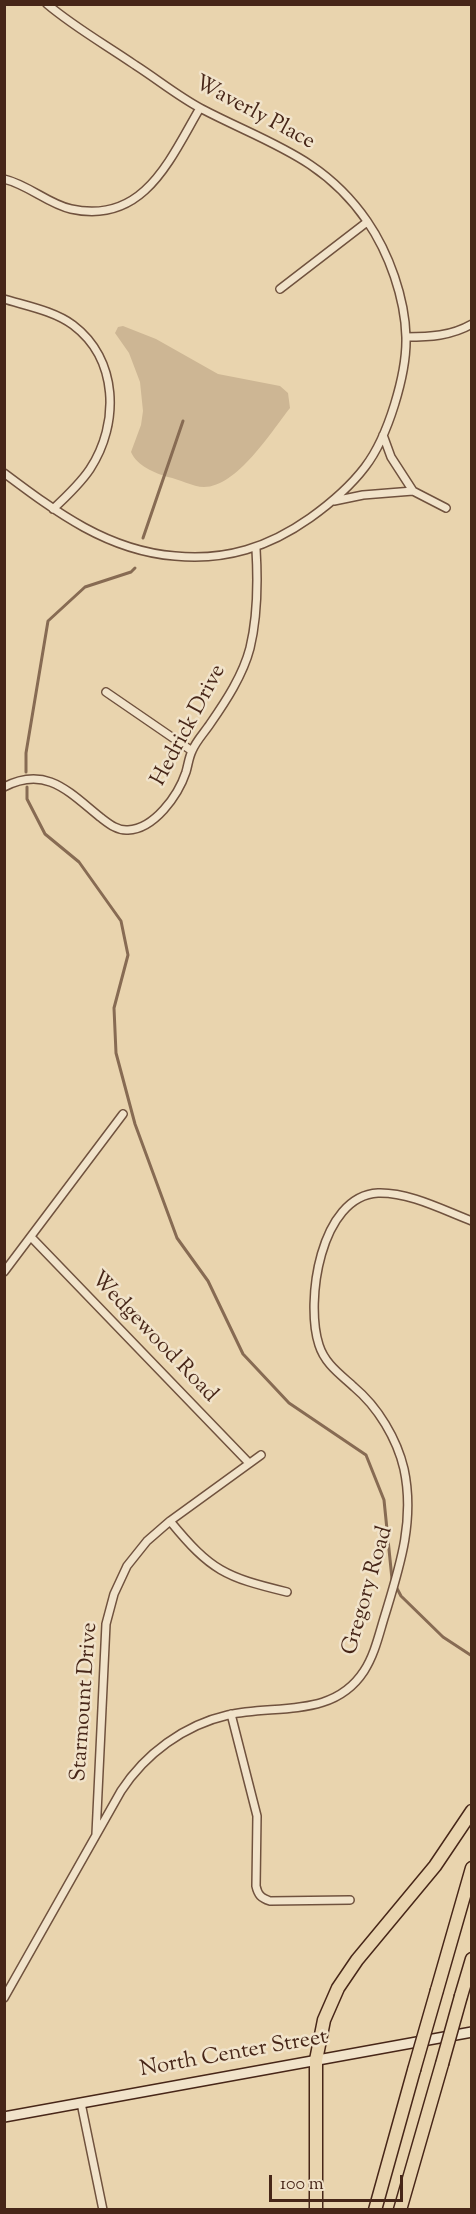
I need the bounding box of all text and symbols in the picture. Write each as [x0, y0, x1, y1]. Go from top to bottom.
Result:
street label: Waverly Place [189, 71, 319, 157]
street label: Hedrick Drive [147, 661, 233, 791]
street label: Wedgewood Road [84, 1267, 222, 1409]
street label: Gregory Road [338, 1524, 400, 1658]
street label: Starmount Drive [67, 1622, 105, 1782]
street label: North Center Street [138, 2025, 330, 2085]
scale bar [272, 2163, 406, 2201]
text: 100 m [280, 2172, 324, 2198]

